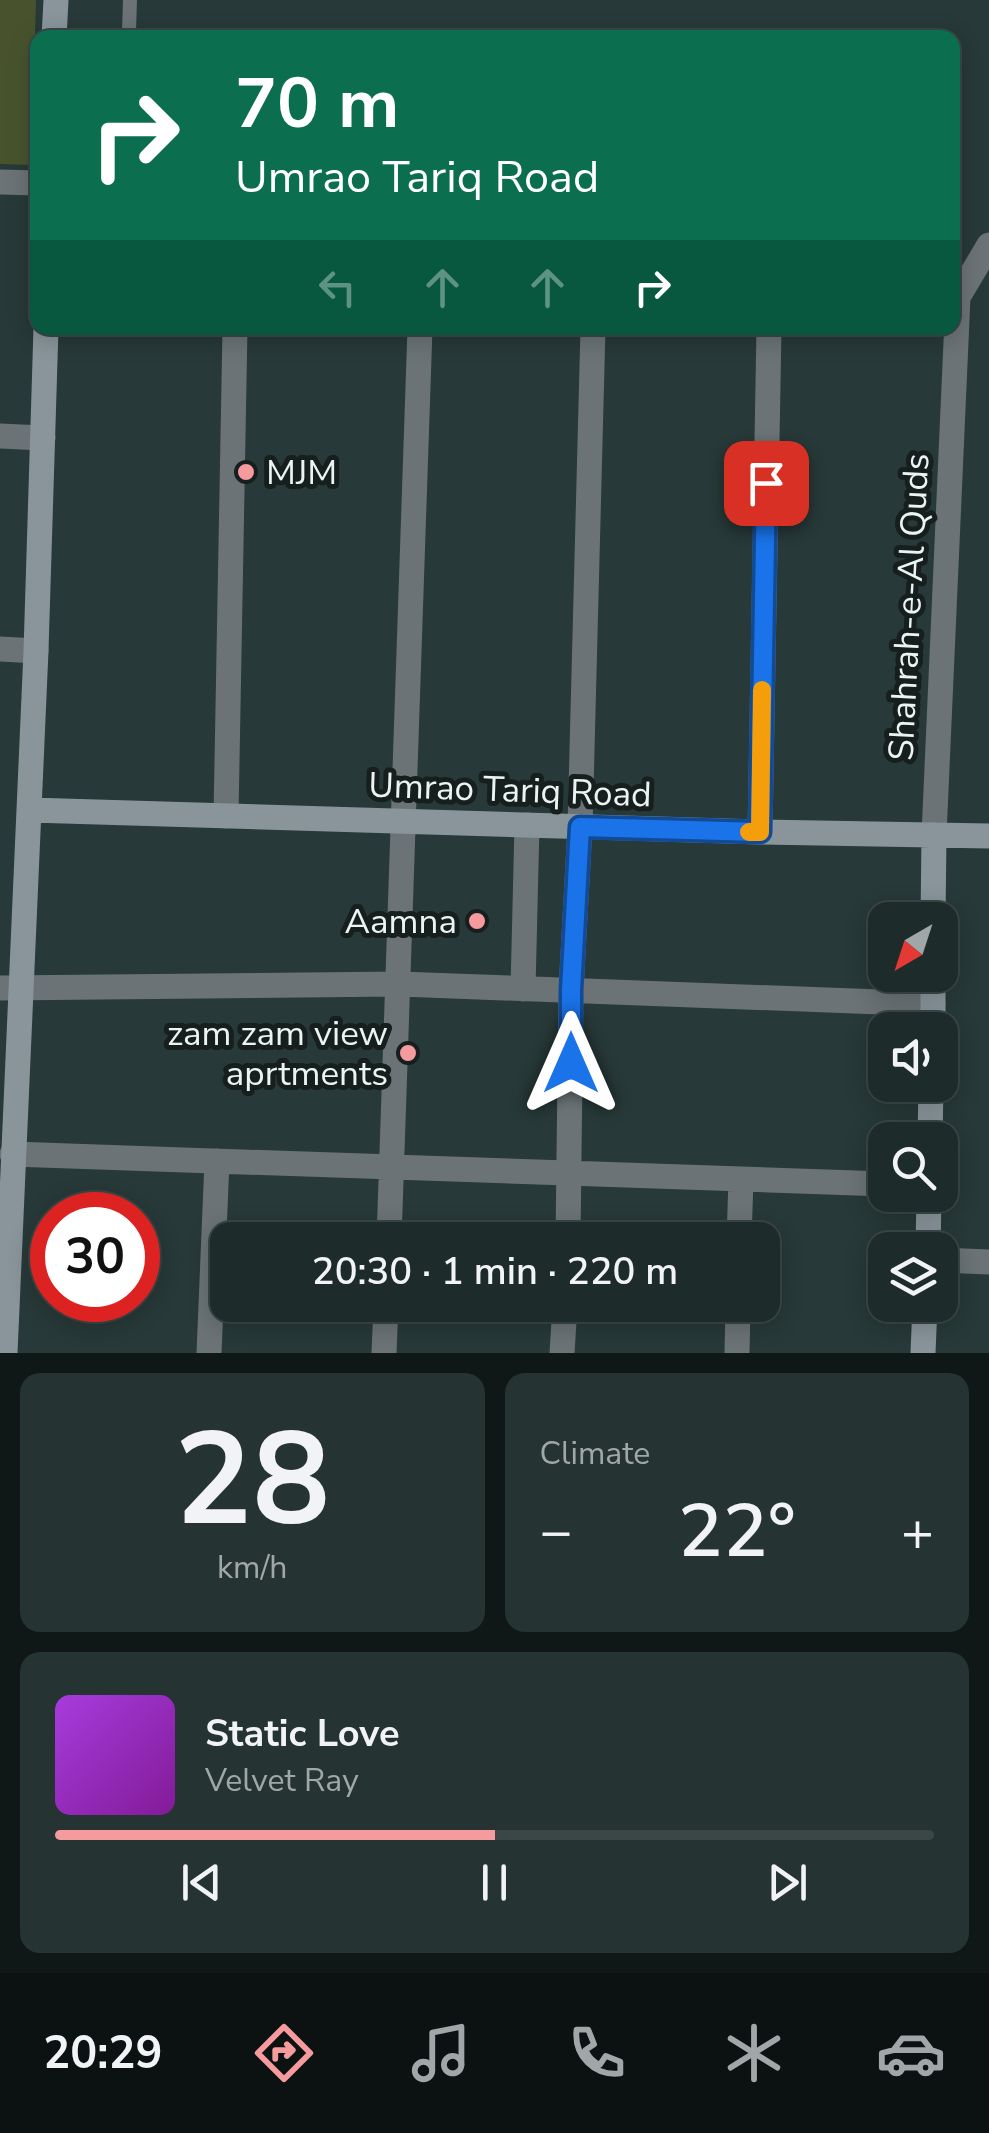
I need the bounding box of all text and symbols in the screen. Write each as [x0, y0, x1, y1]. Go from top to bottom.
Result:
text: 70 m [235, 56, 399, 152]
icon: right [70, 70, 200, 200]
text: Umrao Tariq Road [235, 147, 599, 208]
icon: left [310, 260, 365, 315]
icon: ahead [415, 260, 470, 315]
icon: ahead [520, 260, 575, 315]
icon: right [625, 260, 680, 315]
pin [724, 441, 809, 526]
place label: MJM [266, 449, 337, 496]
street label: Shahrah-e-Al Quds [877, 452, 941, 762]
icon: arrive [739, 456, 794, 511]
marker: MJM [235, 461, 257, 483]
street label: Umrao Tariq Road [368, 762, 652, 818]
place label: Aamna [345, 898, 457, 945]
north arrow [868, 902, 958, 992]
map controls [868, 902, 958, 1322]
marker: Aamna [466, 910, 488, 932]
place label: zam zam view aprtments [167, 1010, 388, 1097]
position arrow [519, 1011, 623, 1115]
button: sound [868, 1012, 958, 1102]
marker: zam zam view aprtments [397, 1042, 419, 1064]
button: search [868, 1122, 958, 1212]
speed limit sign: 30 [30, 1192, 160, 1322]
button: layers [868, 1232, 958, 1322]
text: 20:30 · 1 min · 220 m [312, 1246, 678, 1297]
text: 28 [174, 1392, 330, 1569]
text: Climate [540, 1432, 650, 1475]
text: 22° [678, 1480, 796, 1582]
text: − [540, 1494, 573, 1569]
text: + [901, 1494, 934, 1569]
text: km/h [217, 1546, 288, 1589]
text: Static Love [205, 1708, 400, 1759]
text: Velvet Ray [205, 1759, 359, 1802]
icon: previous [174, 1855, 229, 1910]
icon: pause [467, 1855, 522, 1910]
icon: next [760, 1855, 815, 1910]
icon: directions [249, 2018, 319, 2088]
icon: music [406, 2018, 476, 2088]
icon: phone [562, 2018, 632, 2088]
icon: climate [719, 2018, 789, 2088]
icon: car [876, 2018, 946, 2088]
text: 20:29 [43, 2023, 162, 2084]

